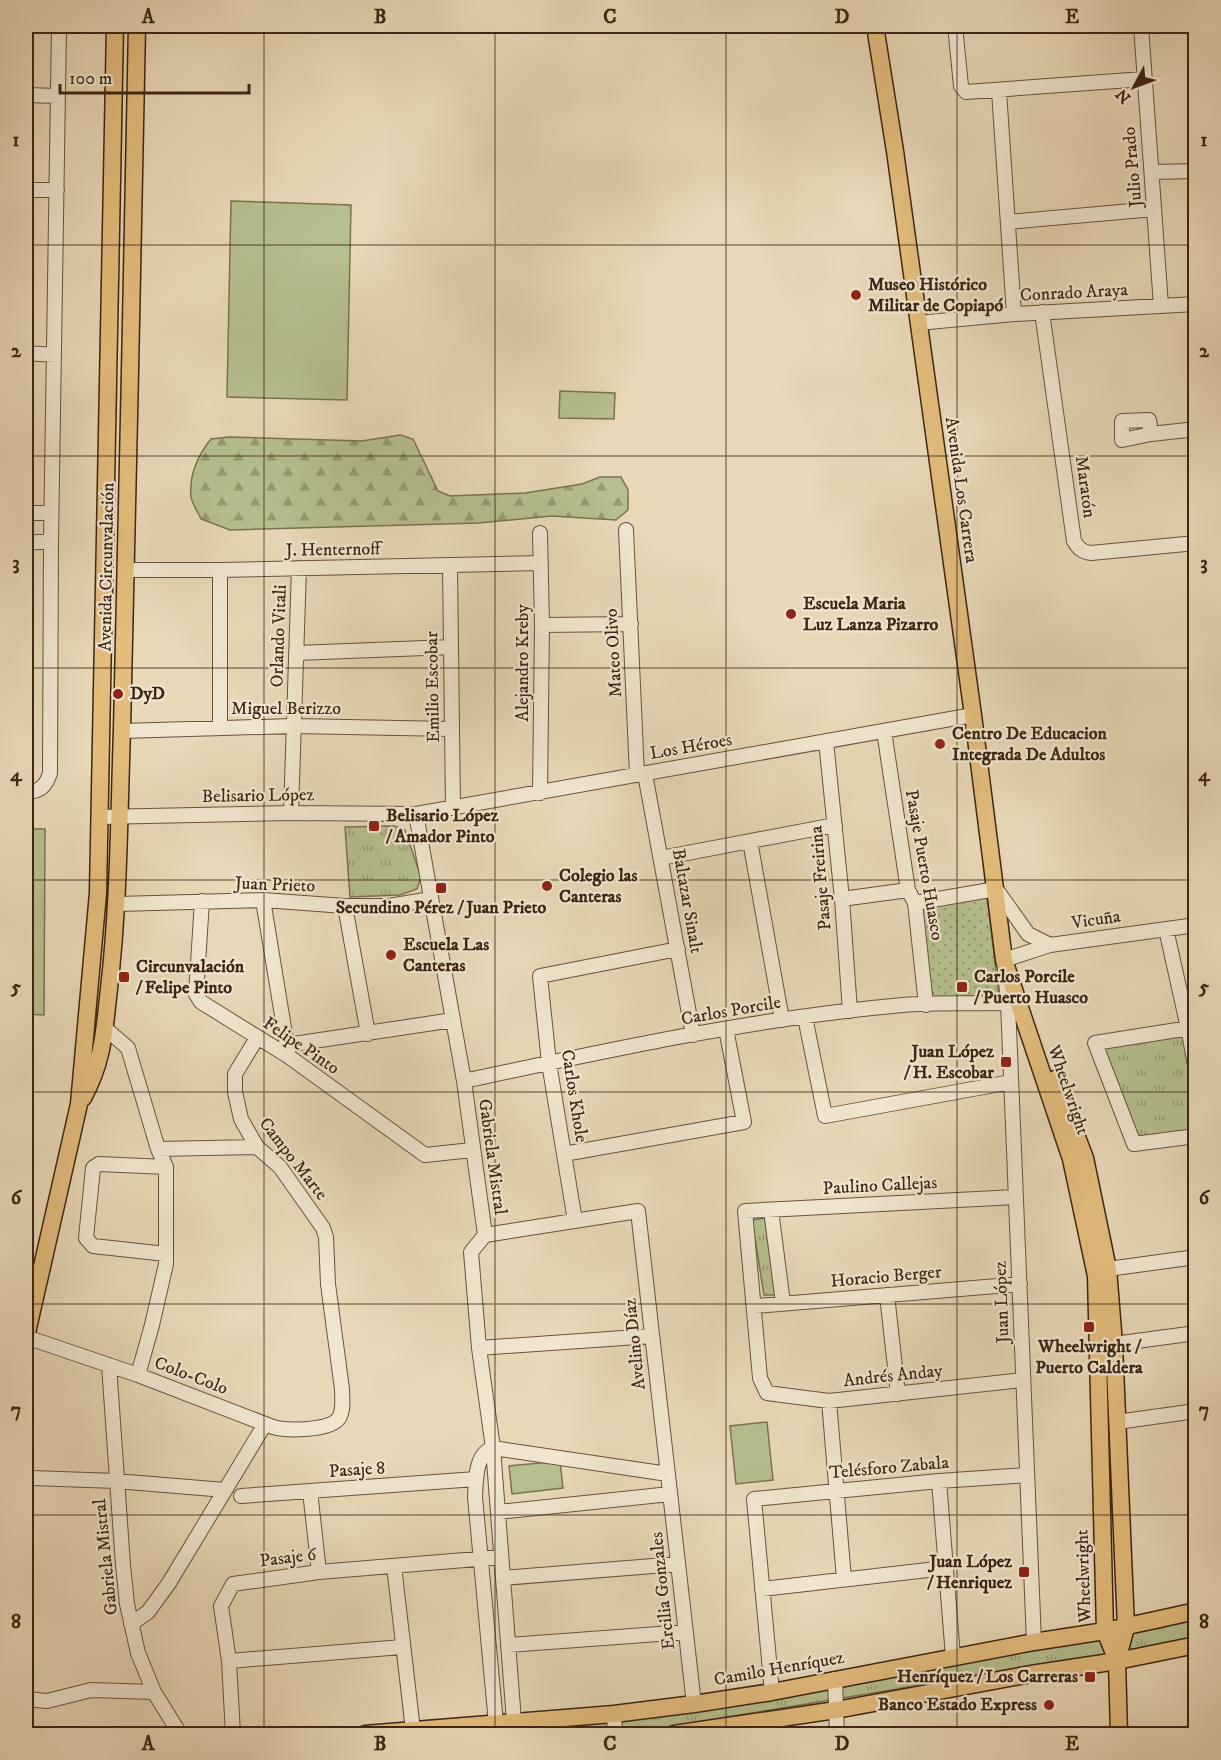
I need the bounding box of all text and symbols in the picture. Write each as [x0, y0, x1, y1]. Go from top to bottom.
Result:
text: A [141, 5, 156, 30]
text: B [374, 5, 386, 30]
text: C [603, 5, 617, 30]
text: D [835, 5, 850, 30]
text: E [1065, 5, 1079, 30]
scale bar [60, 57, 249, 95]
north arrow [1104, 57, 1164, 117]
text: 100 m [69, 68, 112, 90]
text: N [1112, 85, 1135, 108]
street label: Julio Prado [1119, 126, 1148, 210]
text: 1 [12, 128, 20, 153]
text: 1 [1200, 128, 1208, 153]
place label: Museo Histórico Militar de Copiapó [868, 274, 1003, 317]
street label: Conrado Araya [1020, 279, 1129, 307]
marker: Museo Histórico Militar de Copiapó [849, 288, 863, 302]
text: 2 [11, 339, 22, 364]
text: 2 [1199, 339, 1210, 364]
street label: Avenida Los Carrera [940, 415, 982, 565]
street label: Maratón [1070, 455, 1100, 520]
street label: Avenida Circunvalación [95, 482, 119, 652]
street label: J. Henternoff [284, 538, 383, 562]
text: 3 [12, 551, 20, 576]
text: 3 [1200, 551, 1208, 576]
street label: Orlando Vitali [266, 584, 292, 688]
place label: Escuela Maria Luz Lanza Pizarro [803, 593, 939, 636]
street label: Alejandro Kreby [512, 604, 534, 722]
marker: Escuela Maria Luz Lanza Pizarro [784, 607, 798, 621]
street label: Mateo Olivo [601, 608, 627, 698]
street label: Emilio Escobar [421, 631, 445, 743]
place label: DyD [130, 683, 165, 705]
marker: DyD [111, 687, 125, 701]
street label: Miguel Berizzo [231, 698, 341, 720]
place label: Centro De Educacion Integrada De Adultos [952, 723, 1107, 766]
street label: Los Héroes [648, 729, 734, 765]
marker: Centro De Educacion Integrada De Adultos [933, 737, 947, 751]
text: 4 [10, 763, 23, 788]
text: 4 [1198, 763, 1211, 788]
street label: Belisario López [202, 784, 315, 808]
street label: Pasaje Puerto Huasco [900, 788, 948, 942]
place label: Belisario López / Amador Pinto [385, 805, 499, 848]
marker: Belisario López / Amador Pinto [367, 819, 381, 833]
street label: Pasaje Freirina [805, 825, 837, 931]
street label: Baltazar Sinalt [667, 847, 707, 955]
place label: Colegio las Canteras [559, 865, 638, 908]
street label: Juan Prieto [233, 873, 316, 897]
marker: Colegio las Canteras [540, 879, 554, 893]
marker: Secundino Pérez / Juan Prieto [434, 881, 448, 895]
place label: Secundino Pérez / Juan Prieto [336, 897, 547, 919]
street label: Vicuña [1069, 906, 1122, 934]
place label: Escuela Las Canteras [403, 934, 489, 977]
marker: Escuela Las Canteras [384, 948, 398, 962]
place label: Circunvalación / Felipe Pinto [135, 956, 245, 999]
place label: Carlos Porcile / Puerto Huasco [973, 966, 1088, 1009]
marker: Circunvalación / Felipe Pinto [117, 970, 131, 984]
text: 5 [10, 975, 21, 1000]
text: 5 [1198, 975, 1209, 1000]
marker: Carlos Porcile / Puerto Huasco [955, 980, 969, 994]
street label: Carlos Porcile [679, 991, 783, 1031]
street label: Felipe Pinto [259, 1012, 344, 1080]
place label: Juan López / H. Escobar [903, 1041, 994, 1084]
street label: Wheelwright [1042, 1041, 1094, 1138]
street label: Carlos Khole [556, 1048, 592, 1144]
marker: Juan López / H. Escobar [999, 1055, 1013, 1069]
street label: Gabriela Mistral [473, 1098, 511, 1217]
street label: Campo Marte [254, 1113, 332, 1205]
street label: Paulino Callejas [822, 1172, 938, 1200]
text: 6 [11, 1186, 23, 1211]
text: 6 [1199, 1186, 1211, 1211]
street label: Juan López [990, 1260, 1015, 1346]
street label: Horacio Berger [830, 1261, 943, 1293]
street label: Avelino Díaz [619, 1297, 651, 1391]
marker: Wheelwright / Puerto Caldera [1082, 1320, 1096, 1334]
place label: Wheelwright / Puerto Caldera [1035, 1336, 1143, 1379]
street label: Colo-Colo [151, 1352, 231, 1400]
street label: Andrés Anday [842, 1360, 944, 1392]
text: 7 [11, 1398, 21, 1423]
text: 7 [1199, 1398, 1209, 1423]
street label: Telésforo Zabala [828, 1452, 950, 1484]
street label: Pasaje 8 [328, 1457, 386, 1483]
street label: Gabriela Mistral [89, 1497, 123, 1616]
street label: Wheelwright [1071, 1529, 1097, 1624]
street label: Ercilia Gonzales [646, 1531, 680, 1651]
street label: Pasaje 6 [258, 1544, 318, 1572]
place label: Juan López / Henriquez [926, 1551, 1012, 1594]
marker: Juan López / Henriquez [1017, 1565, 1031, 1579]
text: 8 [11, 1610, 21, 1635]
text: 8 [1199, 1610, 1209, 1635]
street label: Camilo Henríquez [712, 1647, 846, 1691]
place label: Henríquez / Los Carreras [897, 1666, 1078, 1688]
marker: Henríquez / Los Carreras [1083, 1670, 1097, 1684]
place label: Banco Estado Express [878, 1694, 1037, 1716]
marker: Banco Estado Express [1042, 1698, 1056, 1712]
text: A [141, 1732, 156, 1757]
text: B [374, 1732, 386, 1757]
text: C [603, 1732, 617, 1757]
text: D [835, 1732, 850, 1757]
text: E [1065, 1732, 1079, 1757]

